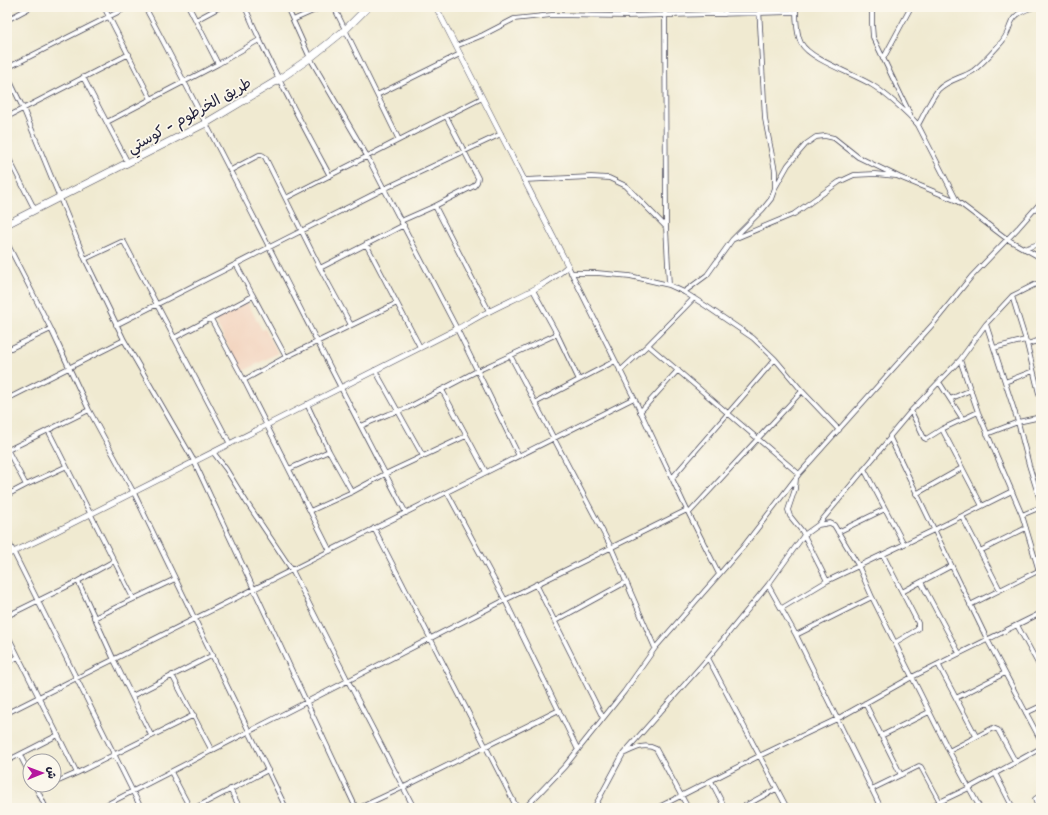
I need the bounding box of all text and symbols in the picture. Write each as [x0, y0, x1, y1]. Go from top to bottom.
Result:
street label: طريق الخرطوم - كوستي [122, 70, 256, 160]
north arrow [22, 753, 62, 793]
text: ش [42, 767, 61, 779]

